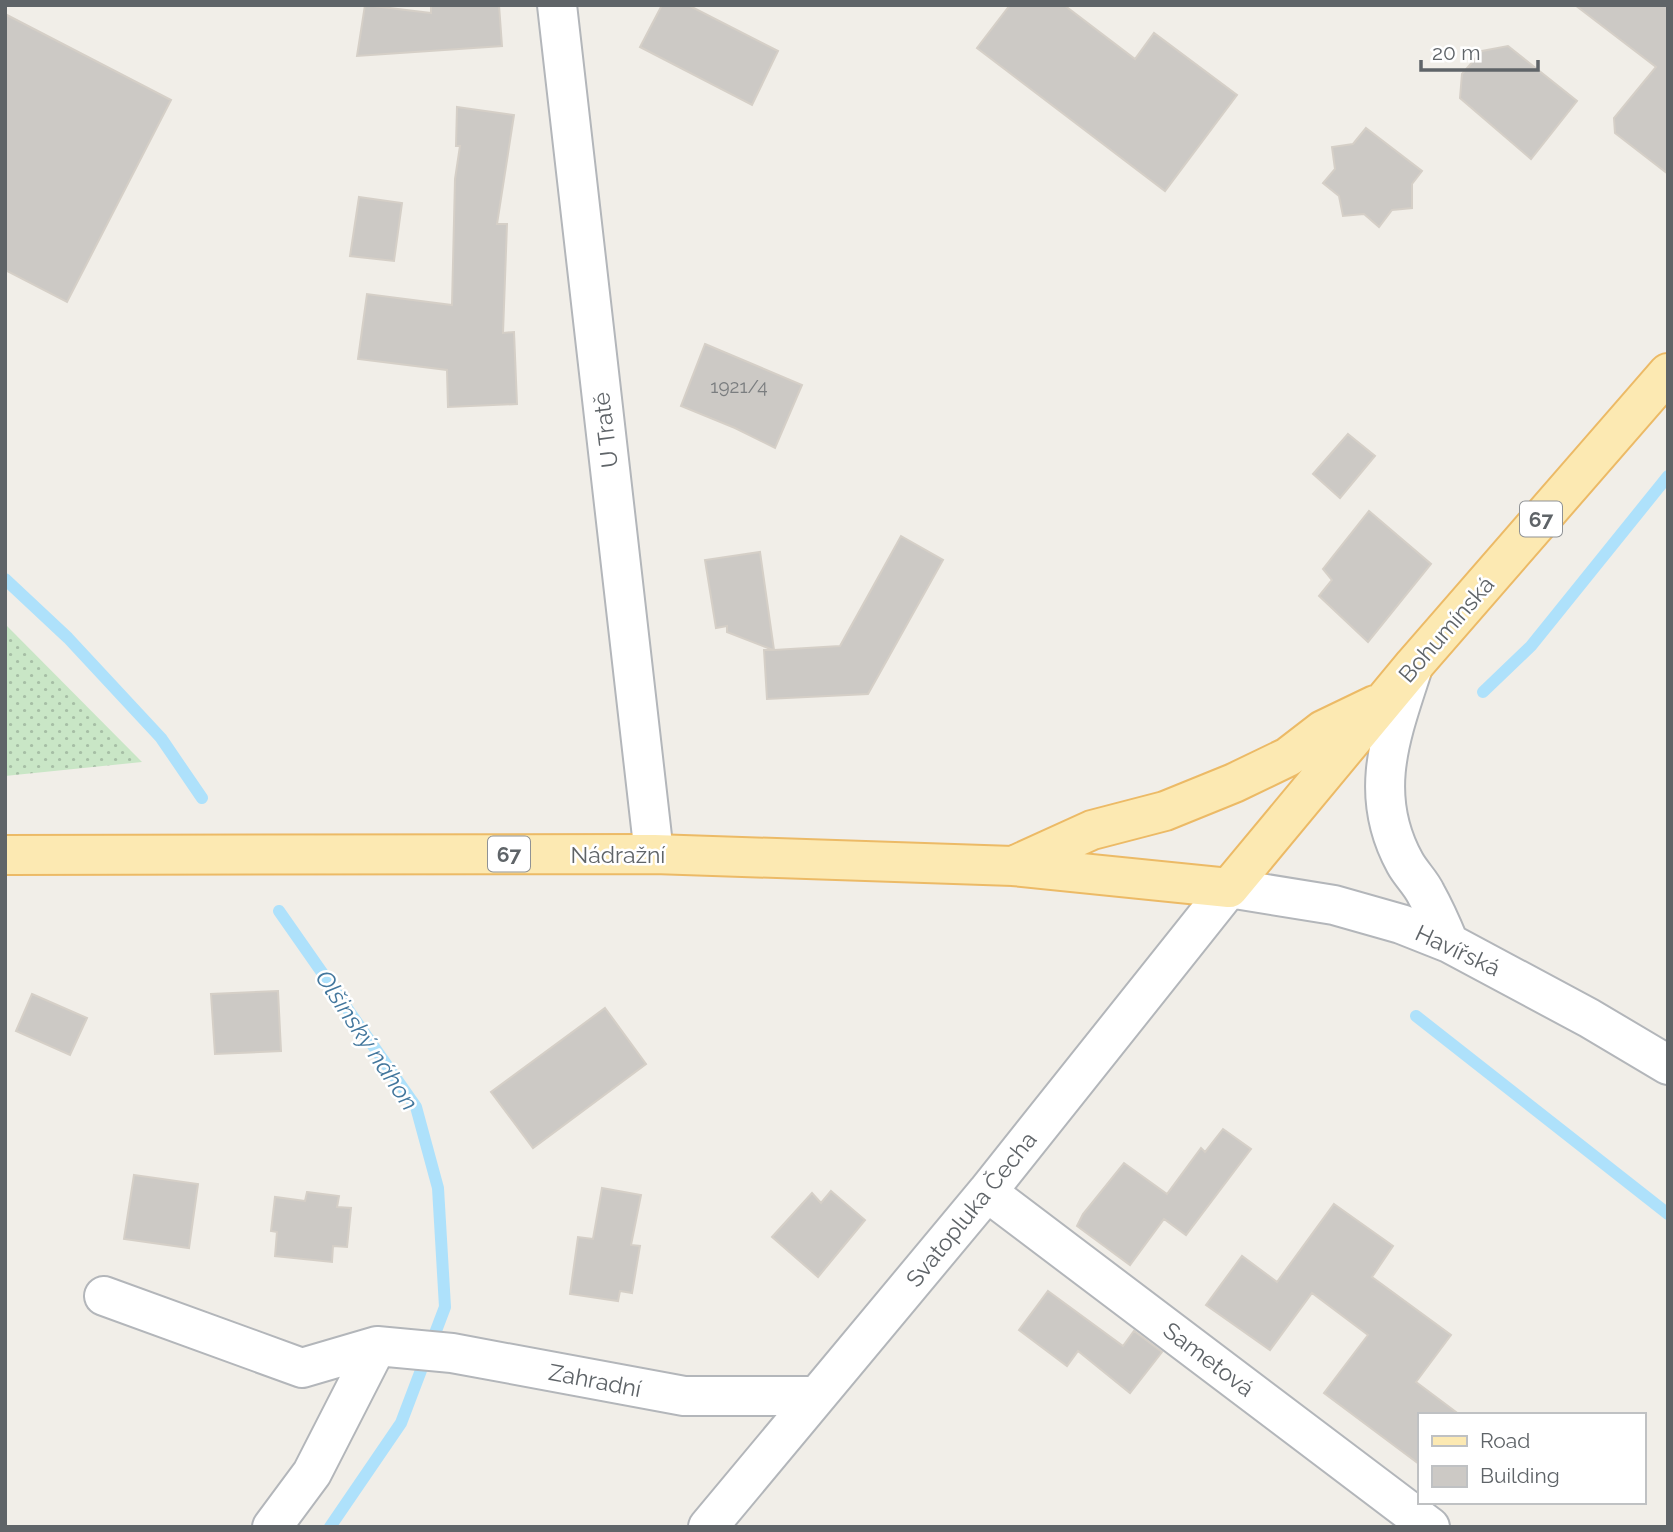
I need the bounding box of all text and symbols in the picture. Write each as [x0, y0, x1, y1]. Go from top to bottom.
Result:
scale bar [1421, 28, 1538, 72]
text: 20 m [1432, 40, 1480, 65]
house number: 1921/4 [710, 375, 768, 397]
street label: U Tratě [587, 391, 623, 469]
road number: 67 [1520, 502, 1562, 536]
street label: Bohumínská [1393, 571, 1499, 687]
road number: 67 [488, 836, 530, 872]
street label: Nádražní [571, 841, 666, 868]
street label: Havířská [1411, 919, 1505, 981]
water label: Olšinský náhon [309, 964, 425, 1116]
street label: Svatopluka Čecha [900, 1126, 1042, 1292]
street label: Sametová [1158, 1316, 1260, 1402]
street label: Zahradní [546, 1358, 645, 1402]
legend [1418, 1413, 1645, 1504]
text: Road [1480, 1428, 1530, 1453]
text: Building [1480, 1463, 1560, 1488]

